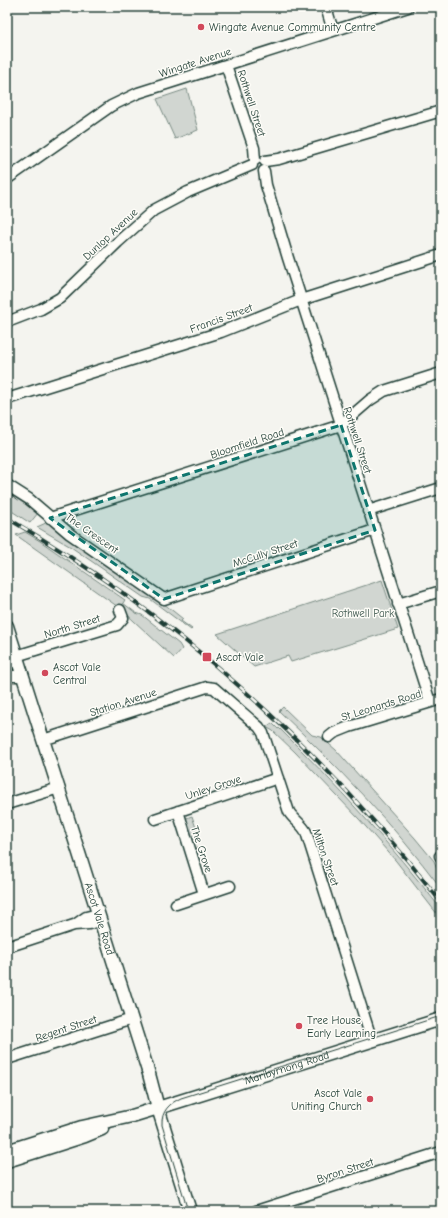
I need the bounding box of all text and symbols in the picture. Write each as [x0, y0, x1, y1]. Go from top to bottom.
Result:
place label: Wingate Avenue Community Centre [209, 21, 376, 34]
marker: Wingate Avenue Community Centre [196, 22, 206, 32]
street label: Wingate Avenue [157, 45, 233, 80]
street label: Rothwell Street [235, 68, 269, 139]
street label: Dunlop Avenue [80, 205, 141, 263]
street label: Francis Street [188, 301, 255, 336]
street label: Rothwell Street [341, 405, 375, 476]
street label: Bloomfield Road [209, 425, 286, 462]
street label: The Crescent [63, 510, 121, 557]
street label: McCully Street [231, 537, 300, 570]
park label: Rothwell Park [332, 607, 395, 620]
street label: North Street [43, 612, 102, 641]
marker: Ascot Vale [201, 651, 213, 663]
place label: Ascot Vale [216, 651, 264, 664]
place label: Ascot Vale Central [53, 661, 101, 687]
marker: Ascot Vale Central [40, 668, 50, 678]
street label: Station Avenue [88, 685, 159, 719]
street label: St Leonards Road [339, 687, 423, 724]
street label: Unley Grove [184, 772, 243, 803]
street label: The Grove [188, 824, 215, 875]
street label: Milton Street [310, 827, 342, 888]
street label: Ascot Vale Road [82, 881, 117, 957]
street label: Regent Street [34, 1012, 99, 1045]
place label: Tree House Early Learning [307, 1014, 376, 1040]
marker: Tree House Early Learning [294, 1021, 304, 1031]
street label: Maribyrnong Road [243, 1049, 331, 1087]
place label: Ascot Vale Uniting Church [291, 1087, 362, 1113]
marker: Ascot Vale Uniting Church [365, 1094, 375, 1104]
street label: Byron Street [315, 1155, 376, 1186]

